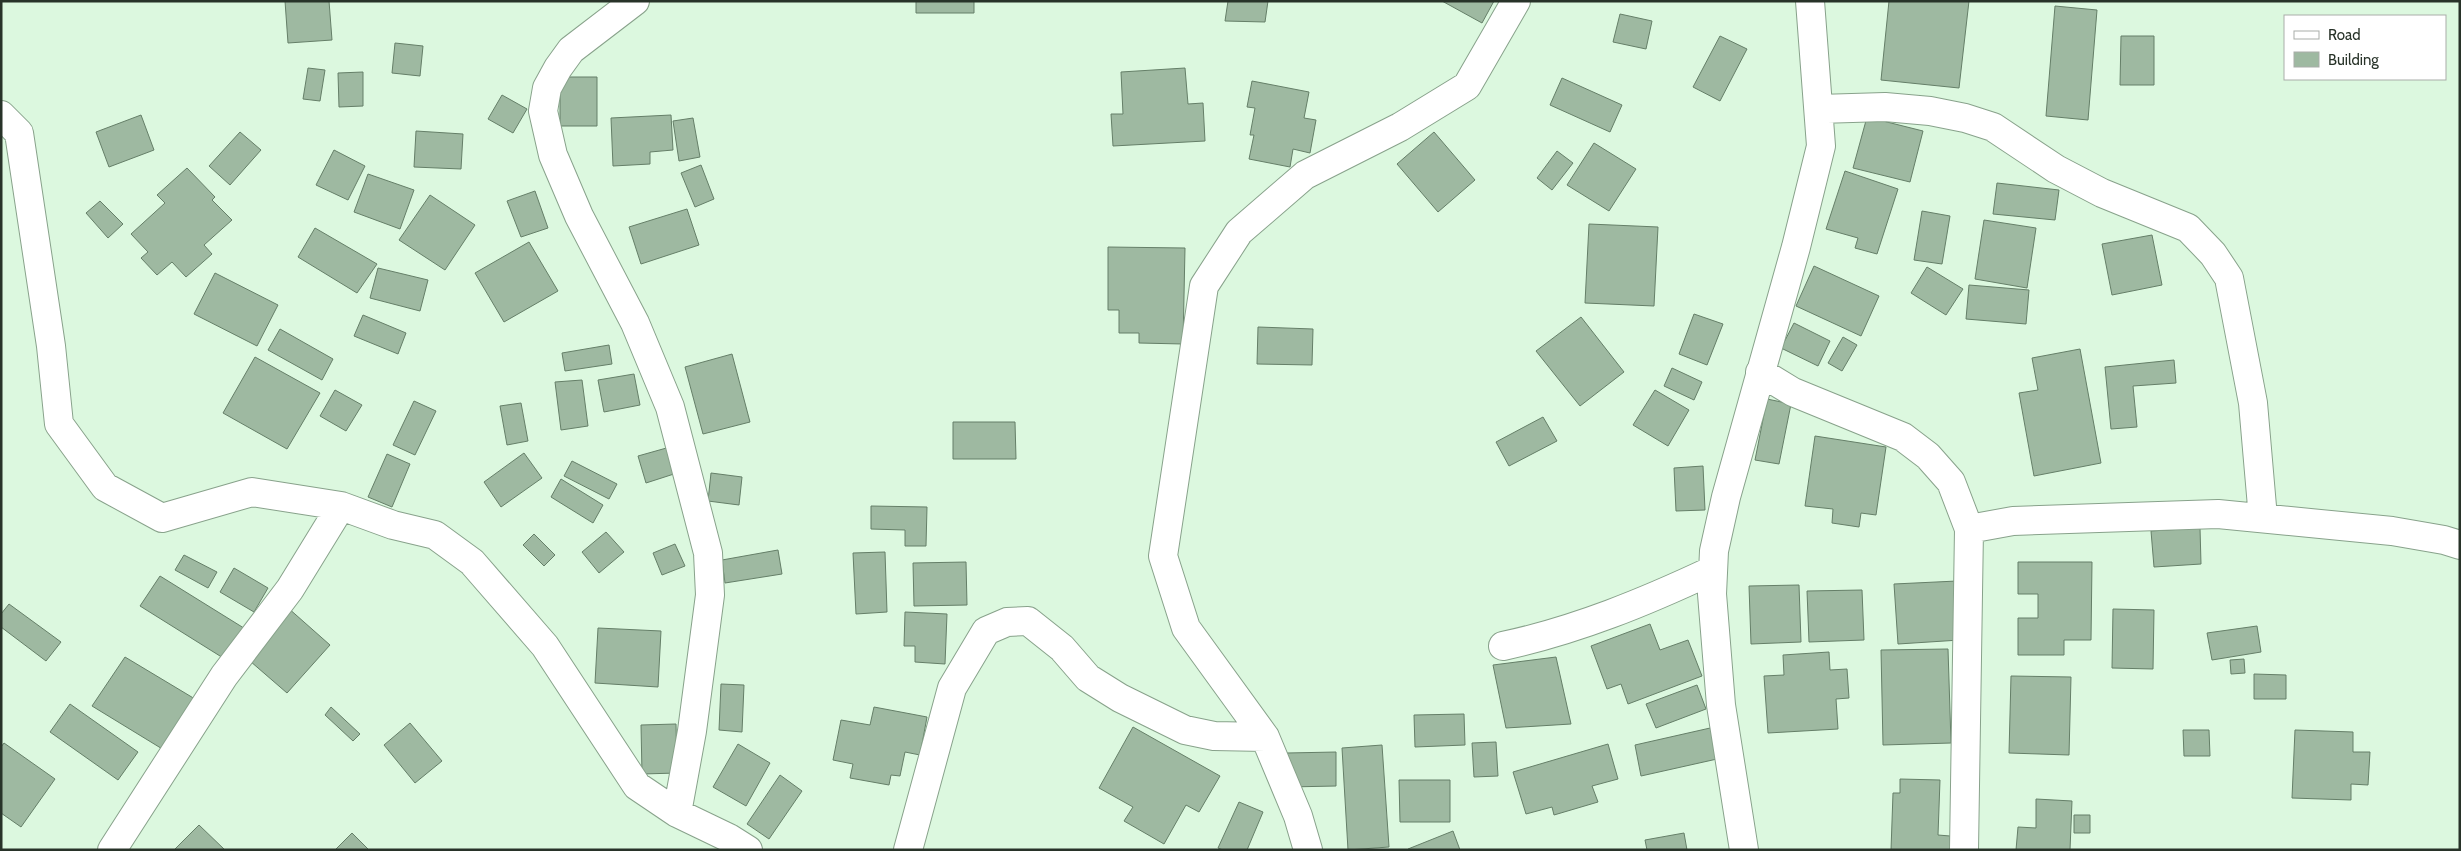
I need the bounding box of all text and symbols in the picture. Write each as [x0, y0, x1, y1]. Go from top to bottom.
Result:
legend [2284, 15, 2446, 80]
text: Road [2328, 26, 2361, 44]
text: Building [2328, 51, 2379, 69]

